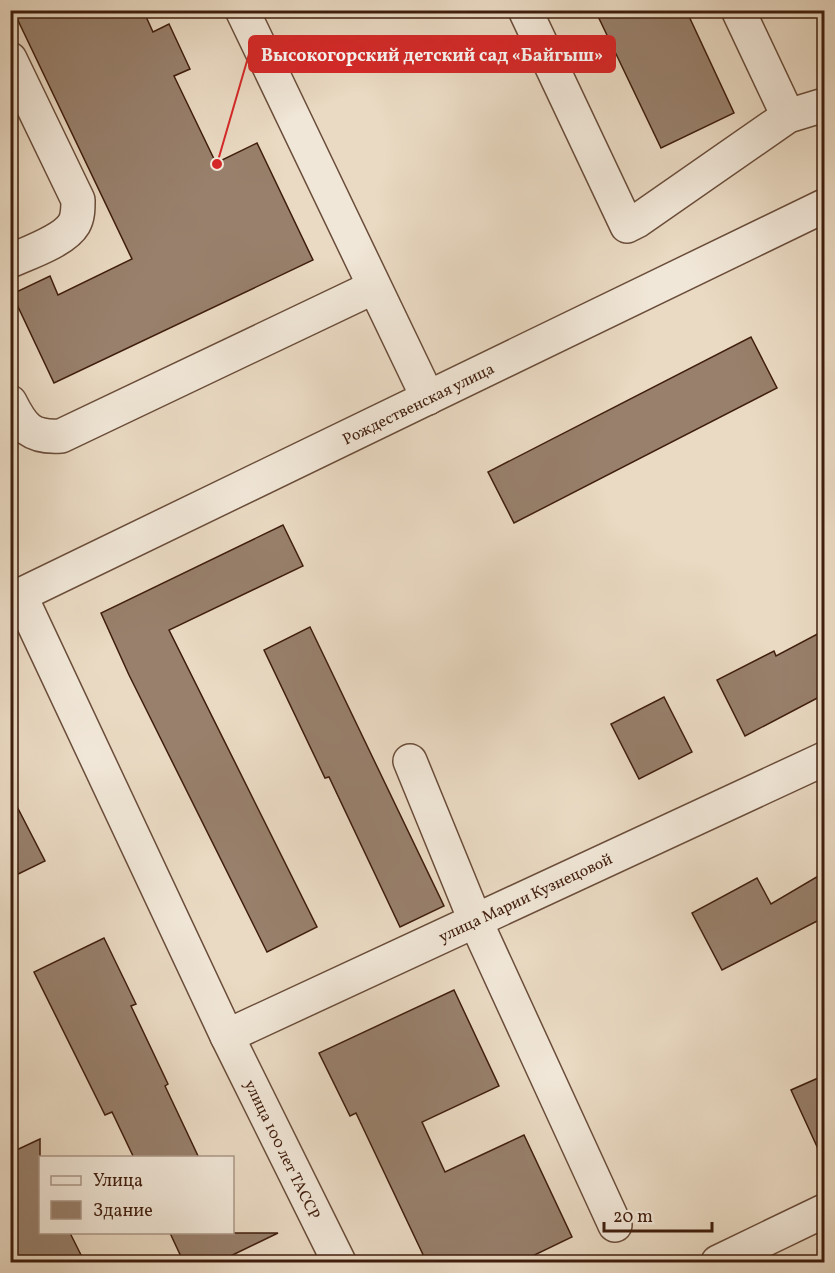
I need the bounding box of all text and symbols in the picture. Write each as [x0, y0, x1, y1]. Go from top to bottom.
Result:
callout: Высокогорский детский сад «Байгыш» [249, 36, 615, 72]
text: Высокогорский детский сад «Байгыш» [261, 44, 603, 69]
street label: Рождественская улица [339, 358, 499, 451]
street label: улица Марии Кузнецовой [435, 849, 617, 949]
street label: улица 100 лет ТАССР [238, 1076, 325, 1223]
legend [39, 1156, 234, 1234]
text: Улица [93, 1169, 143, 1194]
scale bar [604, 1195, 712, 1233]
text: Здание [93, 1199, 153, 1224]
text: 20 m [613, 1205, 653, 1230]

